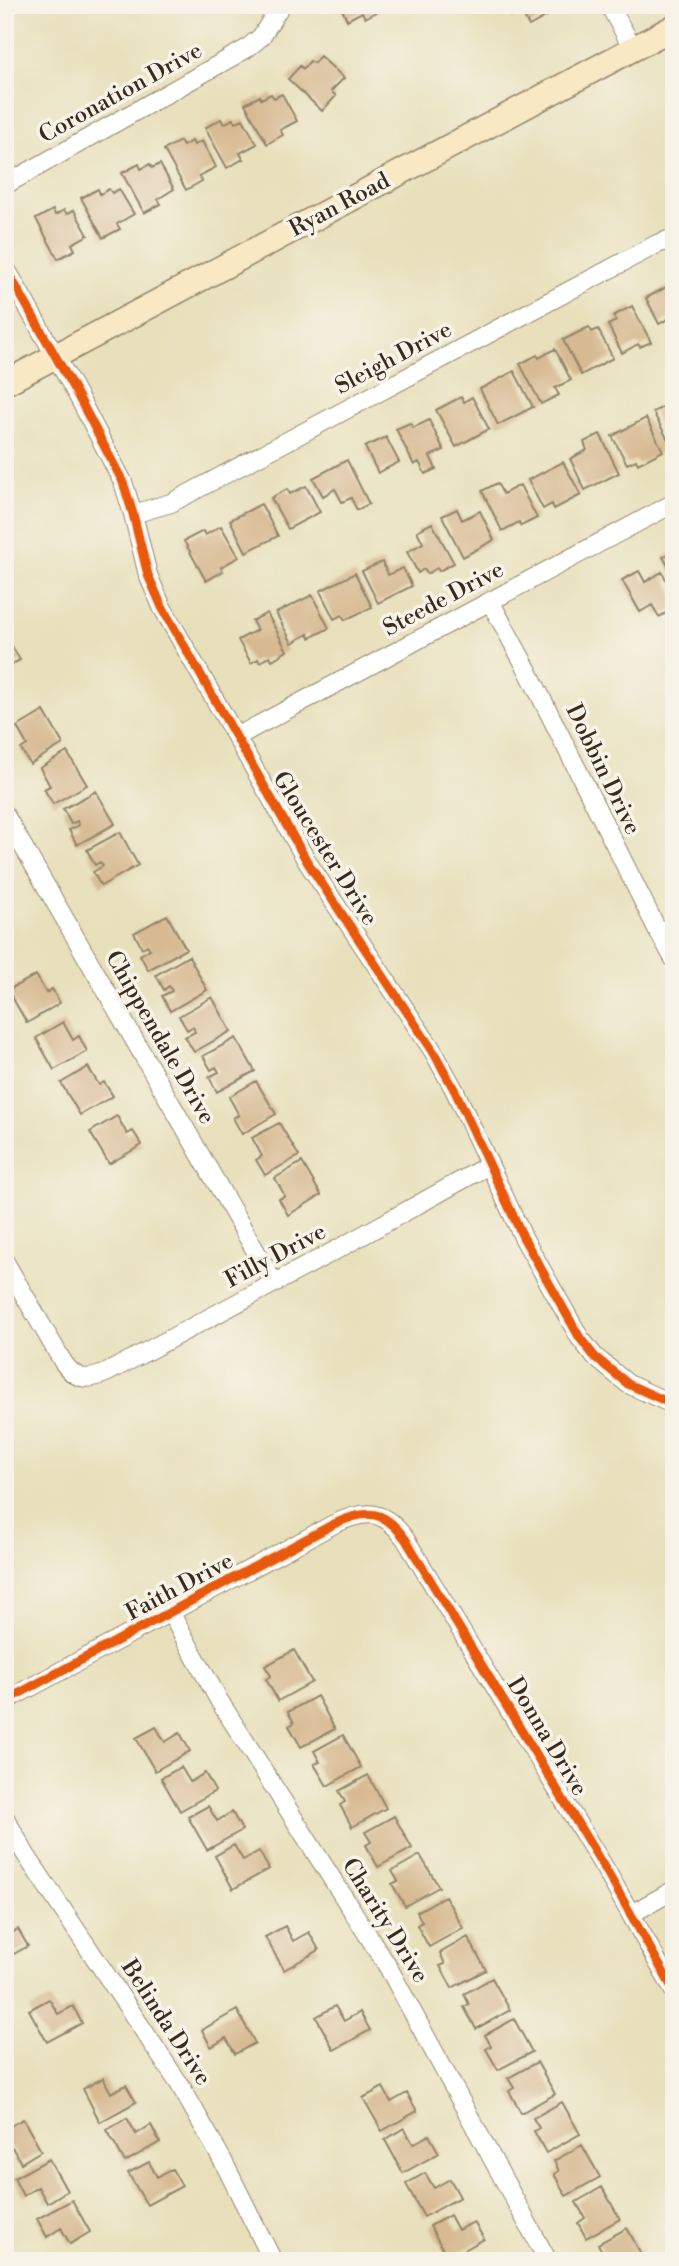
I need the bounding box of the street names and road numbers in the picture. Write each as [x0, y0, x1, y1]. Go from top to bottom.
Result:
street label: Coronation Drive [34, 36, 207, 149]
street label: Ryan Road [284, 167, 395, 243]
street label: Sleigh Drive [330, 315, 457, 400]
street label: Steede Drive [378, 555, 508, 642]
street label: Dobbin Drive [559, 700, 647, 839]
street label: Gloucester Drive [267, 766, 384, 931]
street label: Chippendale Drive [99, 946, 221, 1129]
street label: Filly Drive [220, 1218, 331, 1294]
street label: Faith Drive [121, 1547, 238, 1627]
street label: Donna Drive [501, 1672, 593, 1801]
street label: Charity Drive [336, 1853, 435, 1988]
street label: Belinda Drive [115, 1954, 217, 2091]

